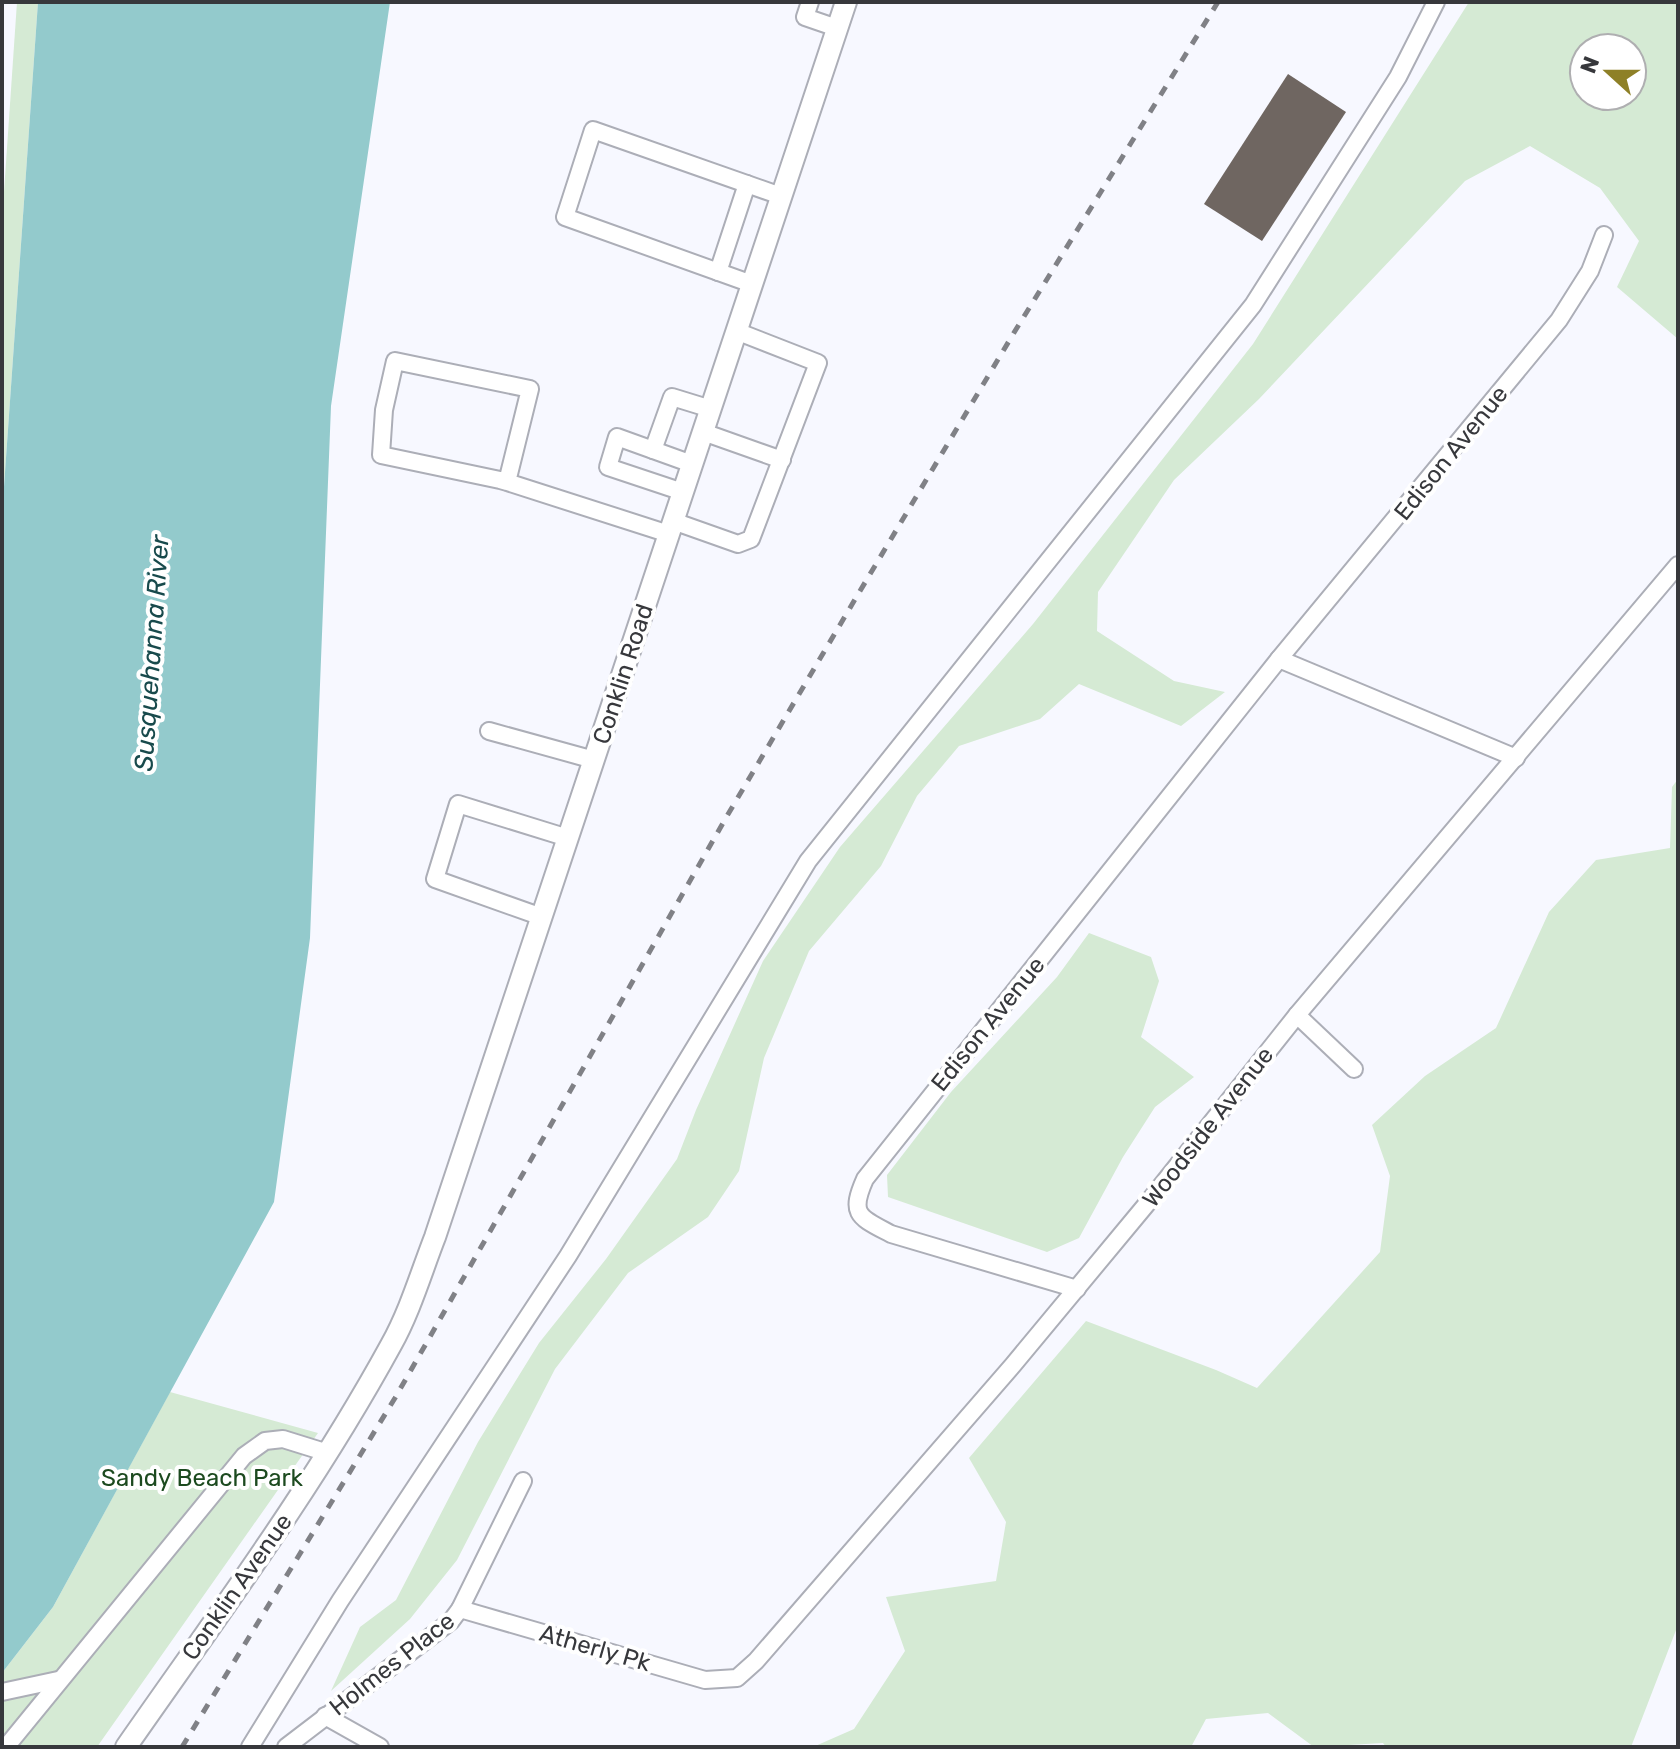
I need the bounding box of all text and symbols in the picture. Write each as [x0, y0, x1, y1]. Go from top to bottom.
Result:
north arrow [1568, 32, 1648, 112]
text: N [1574, 53, 1605, 77]
street label: Edison Avenue [1388, 380, 1514, 526]
water label: Susquehanna River [128, 533, 176, 772]
street label: Conklin Road [587, 600, 659, 748]
street label: Edison Avenue [925, 951, 1051, 1097]
street label: Woodside Avenue [1137, 1041, 1279, 1213]
park label: Sandy Beach Park [101, 1464, 304, 1492]
street label: Conklin Avenue [176, 1508, 298, 1666]
street label: Holmes Place [324, 1607, 460, 1721]
street label: Atherly Pk [536, 1619, 654, 1677]

